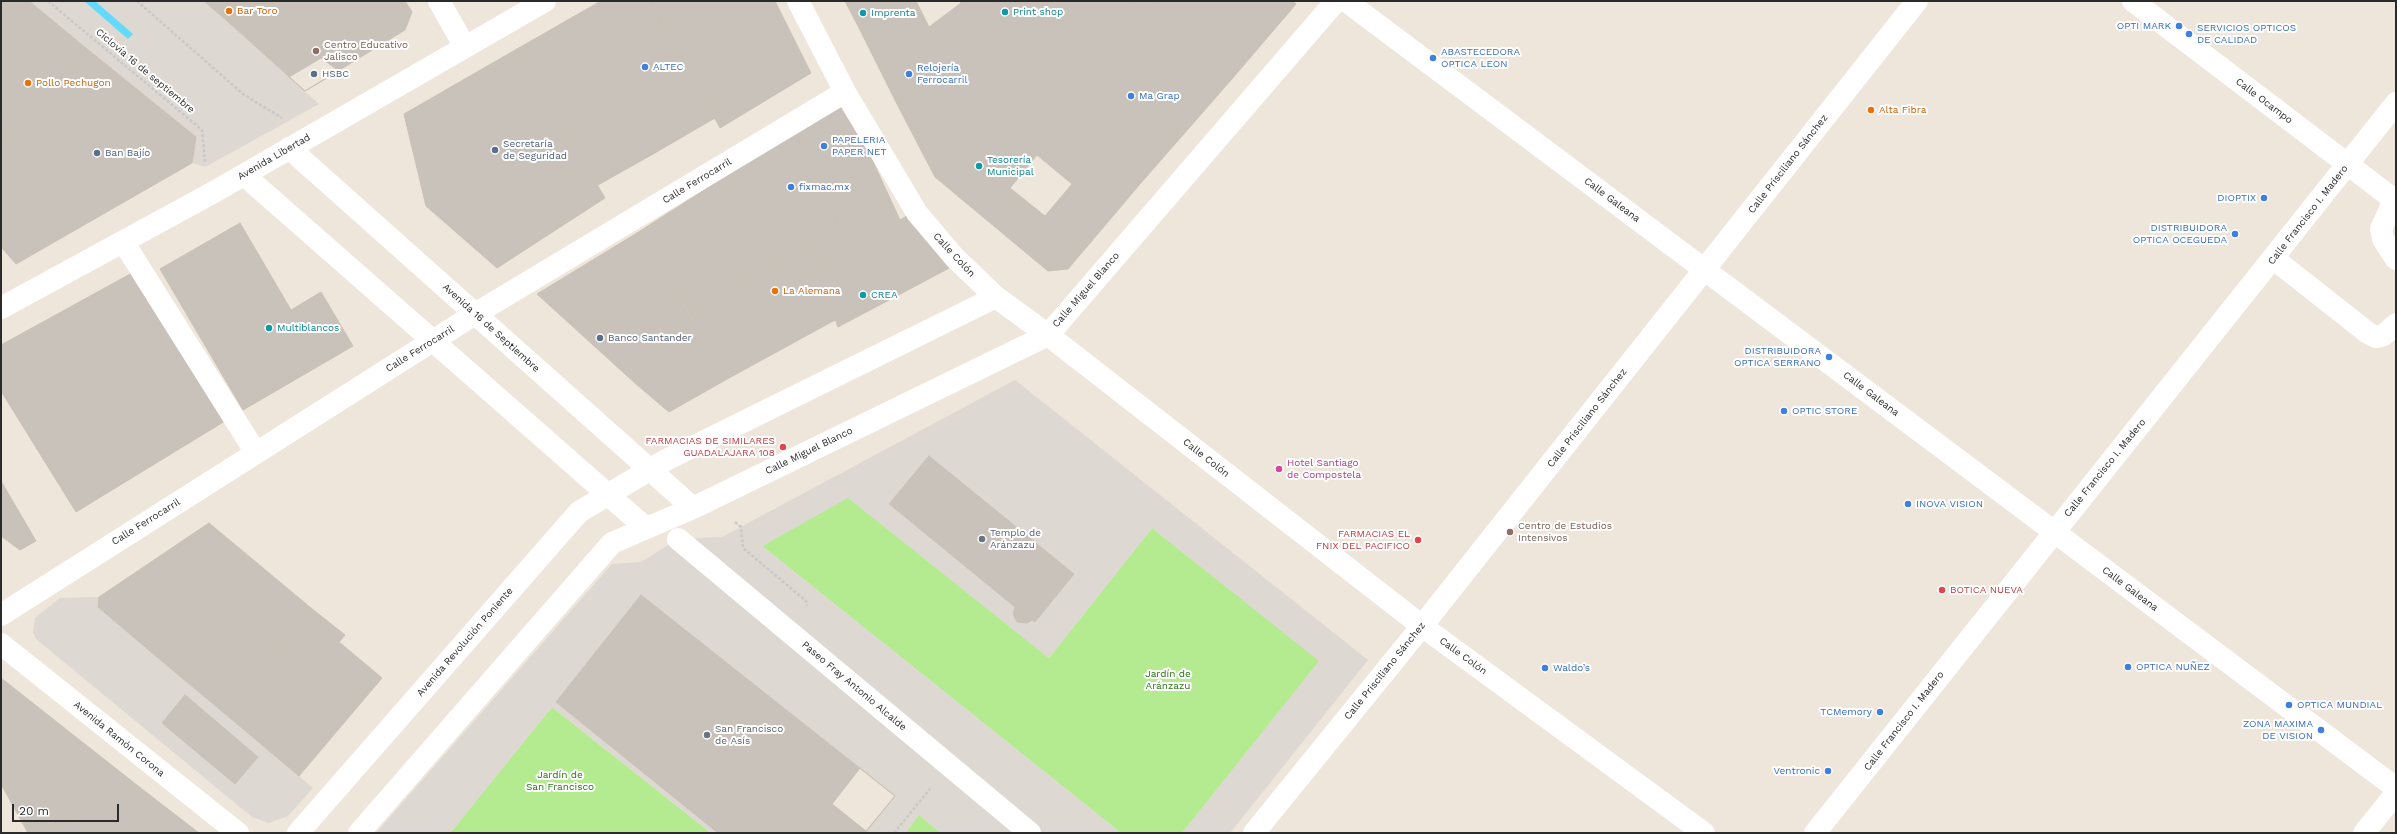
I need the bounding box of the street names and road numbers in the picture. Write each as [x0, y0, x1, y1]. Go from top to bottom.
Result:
street label: Ciclovía 16 de septiembre [93, 26, 197, 116]
street label: Calle Ocampo [2233, 76, 2295, 126]
street label: Calle Prisciliano Sánchez [1746, 112, 1830, 216]
street label: Avenida Libertad [235, 131, 313, 183]
street label: Calle Ferrocarril [660, 156, 734, 206]
street label: Calle Francisco I. Madero [2265, 163, 2351, 267]
street label: Calle Galeana [1582, 175, 1642, 225]
street label: Calle Colón [931, 230, 977, 280]
street label: Calle Miguel Blanco [1050, 250, 1122, 330]
street label: Avenida 16 de Septiembre [440, 281, 542, 375]
street label: Calle Ferrocarril [384, 323, 456, 375]
street label: Calle Prisciliano Sánchez [1545, 366, 1629, 470]
street label: Calle Galeana [1841, 369, 1901, 419]
street label: Calle Francisco I. Madero [2062, 416, 2148, 520]
street label: Calle Miguel Blanco [763, 425, 855, 477]
street label: Calle Colón [1180, 436, 1232, 480]
street label: Calle Ferrocarril [110, 496, 182, 548]
street label: Calle Galeana [2100, 564, 2160, 614]
street label: Avenida Revolución Poniente [414, 585, 516, 699]
street label: Calle Prisciliano Sánchez [1342, 620, 1428, 722]
street label: Calle Colón [1437, 635, 1489, 677]
street label: Paseo Fray Antonio Alcalde [799, 639, 909, 733]
street label: Calle Francisco I. Madero [1861, 669, 1947, 773]
street label: Avenida Ramón Corona [71, 699, 167, 779]

